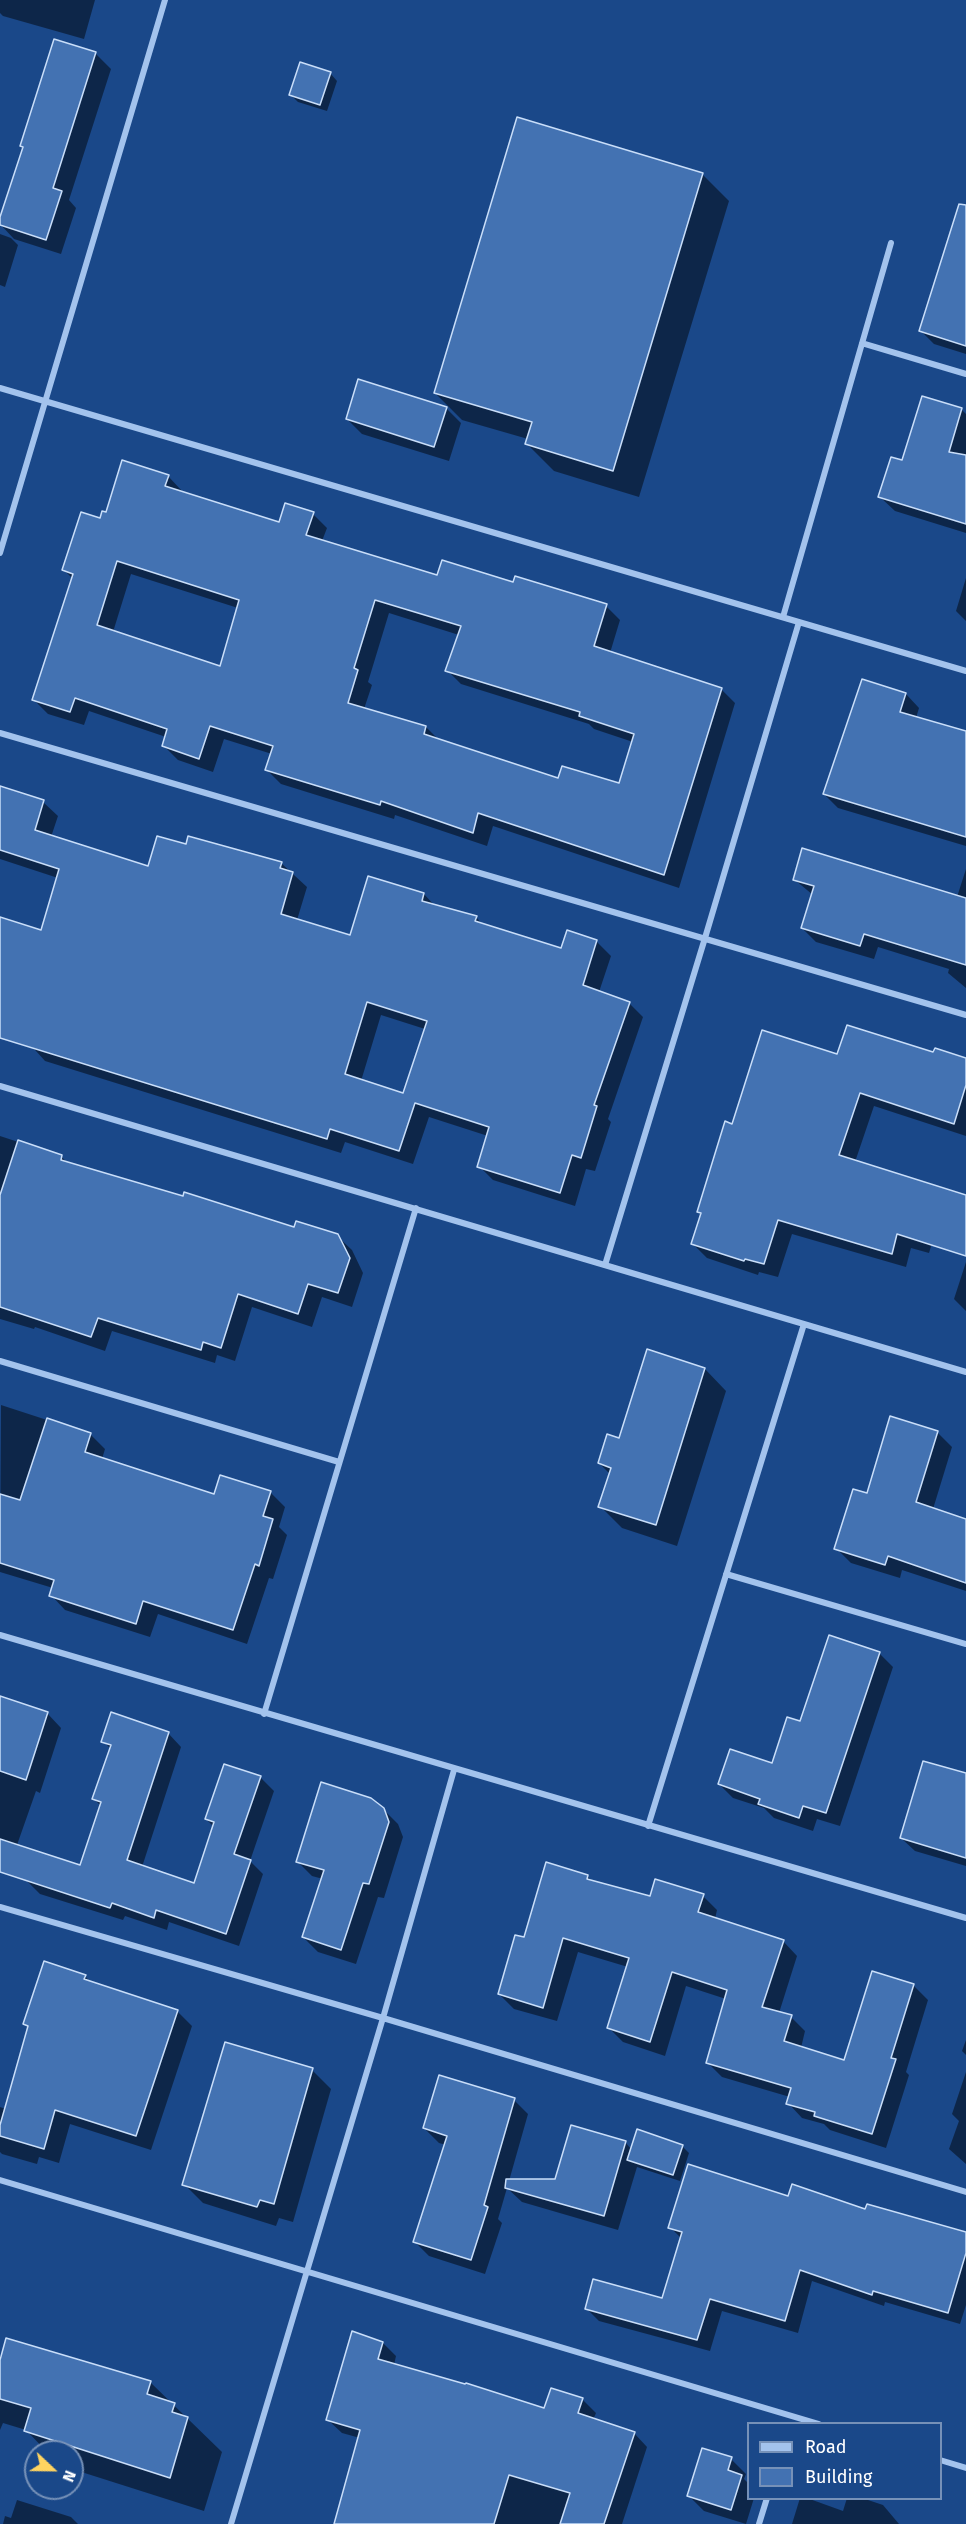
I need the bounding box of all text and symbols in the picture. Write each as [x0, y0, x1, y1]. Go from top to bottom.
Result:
legend [747, 2422, 942, 2500]
text: Road [805, 2436, 847, 2458]
north arrow [24, 2440, 84, 2500]
text: Building [805, 2466, 872, 2488]
text: N [59, 2468, 80, 2485]

